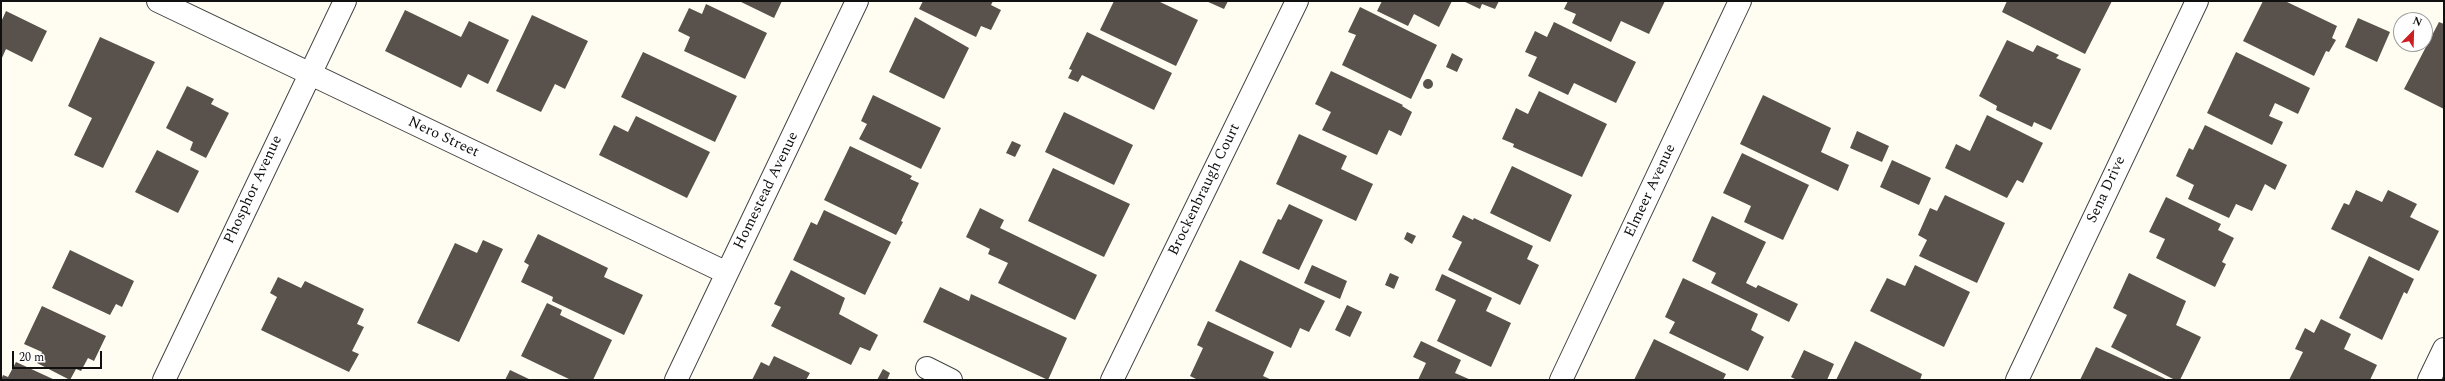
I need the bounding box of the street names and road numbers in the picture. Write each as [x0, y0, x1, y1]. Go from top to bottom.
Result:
street label: Nero Street [405, 114, 481, 162]
street label: Brockenbraugh Court [1165, 121, 1245, 259]
street label: Homestead Avenue [731, 129, 803, 253]
street label: Phosphor Avenue [221, 133, 287, 247]
street label: Elmeer Avenue [1622, 142, 1680, 240]
street label: Sena Drive [2084, 154, 2130, 226]

